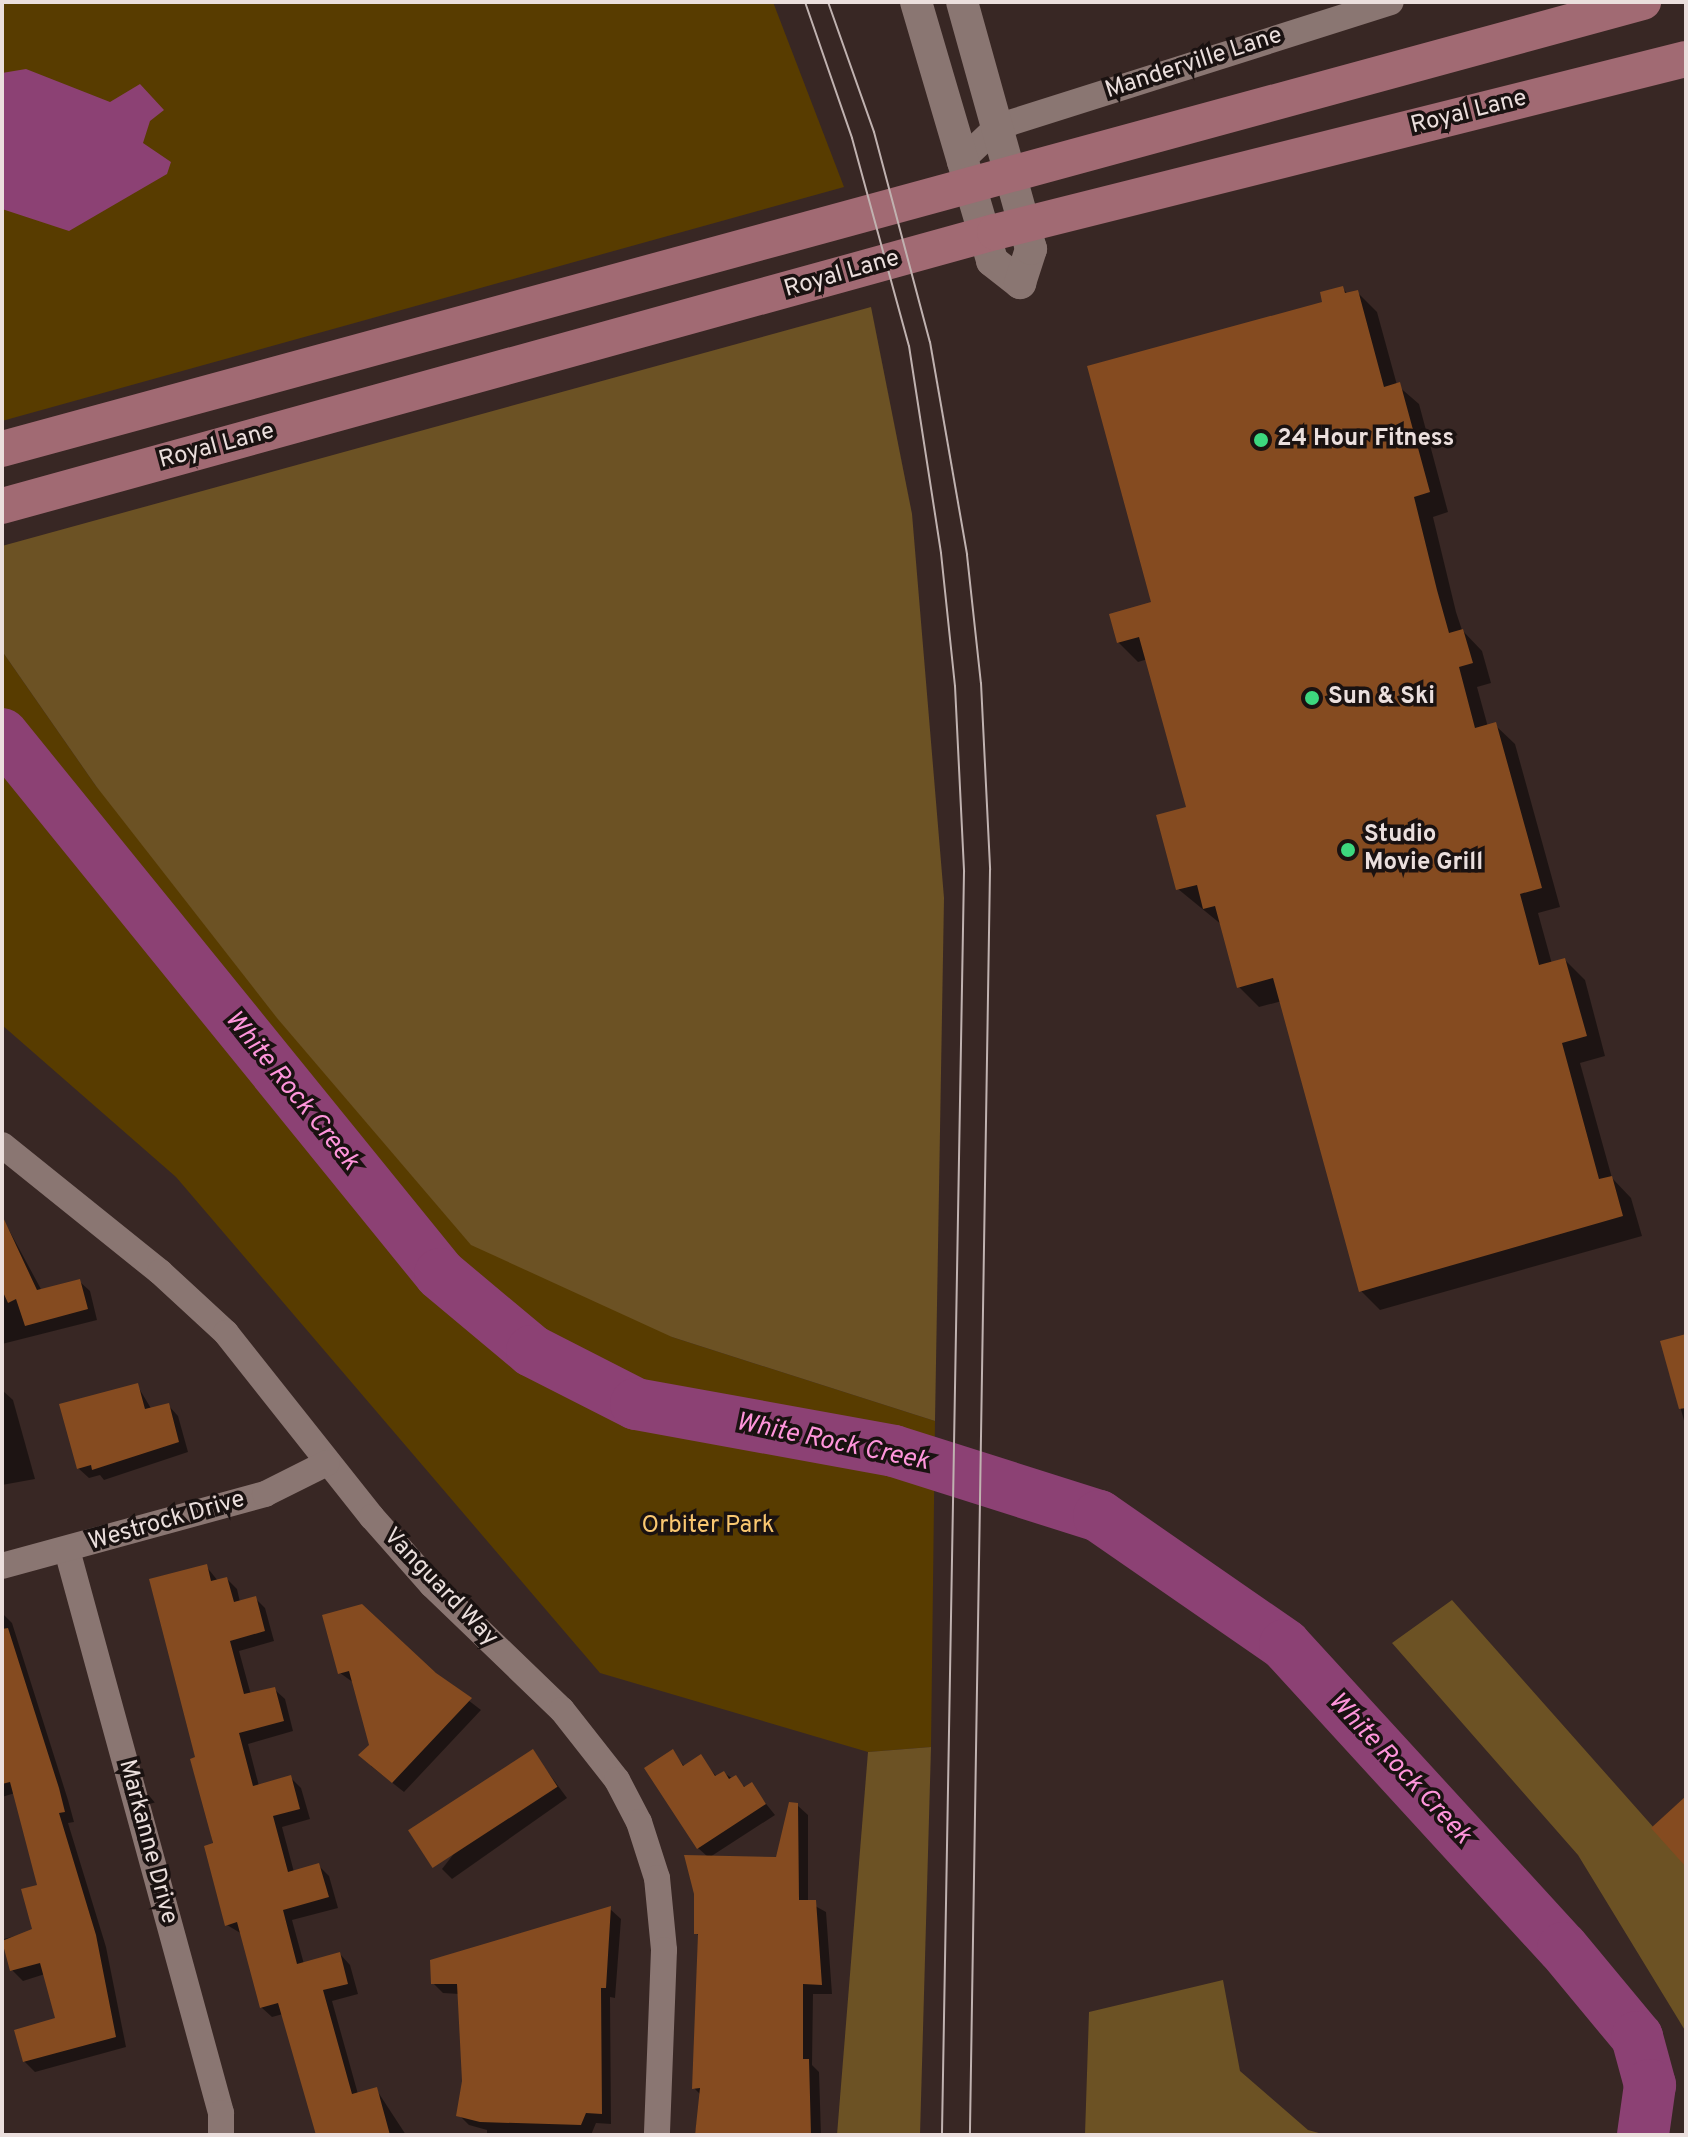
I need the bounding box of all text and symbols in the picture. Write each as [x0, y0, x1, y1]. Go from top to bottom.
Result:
street label: Manderville Lane [1102, 22, 1286, 106]
street label: Royal Lane [1408, 85, 1530, 141]
street label: Royal Lane [781, 245, 903, 305]
street label: Royal Lane [156, 418, 278, 476]
place label: 24 Hour Fitness [1277, 426, 1454, 454]
marker: 24 Hour Fitness [1252, 431, 1270, 449]
place label: Sun & Ski [1328, 684, 1435, 712]
marker: Sun & Ski [1303, 689, 1321, 707]
place label: Studio Movie Grill [1364, 822, 1483, 878]
marker: Studio Movie Grill [1339, 841, 1357, 859]
water label: White Rock Creek [217, 1005, 365, 1177]
water label: White Rock Creek [733, 1407, 931, 1479]
street label: Westrock Drive [86, 1486, 248, 1558]
park label: Orbiter Park [642, 1513, 774, 1541]
street label: Vanguard Way [376, 1523, 504, 1653]
water label: White Rock Creek [1321, 1687, 1477, 1851]
street label: Markanne Drive [111, 1757, 183, 1927]

